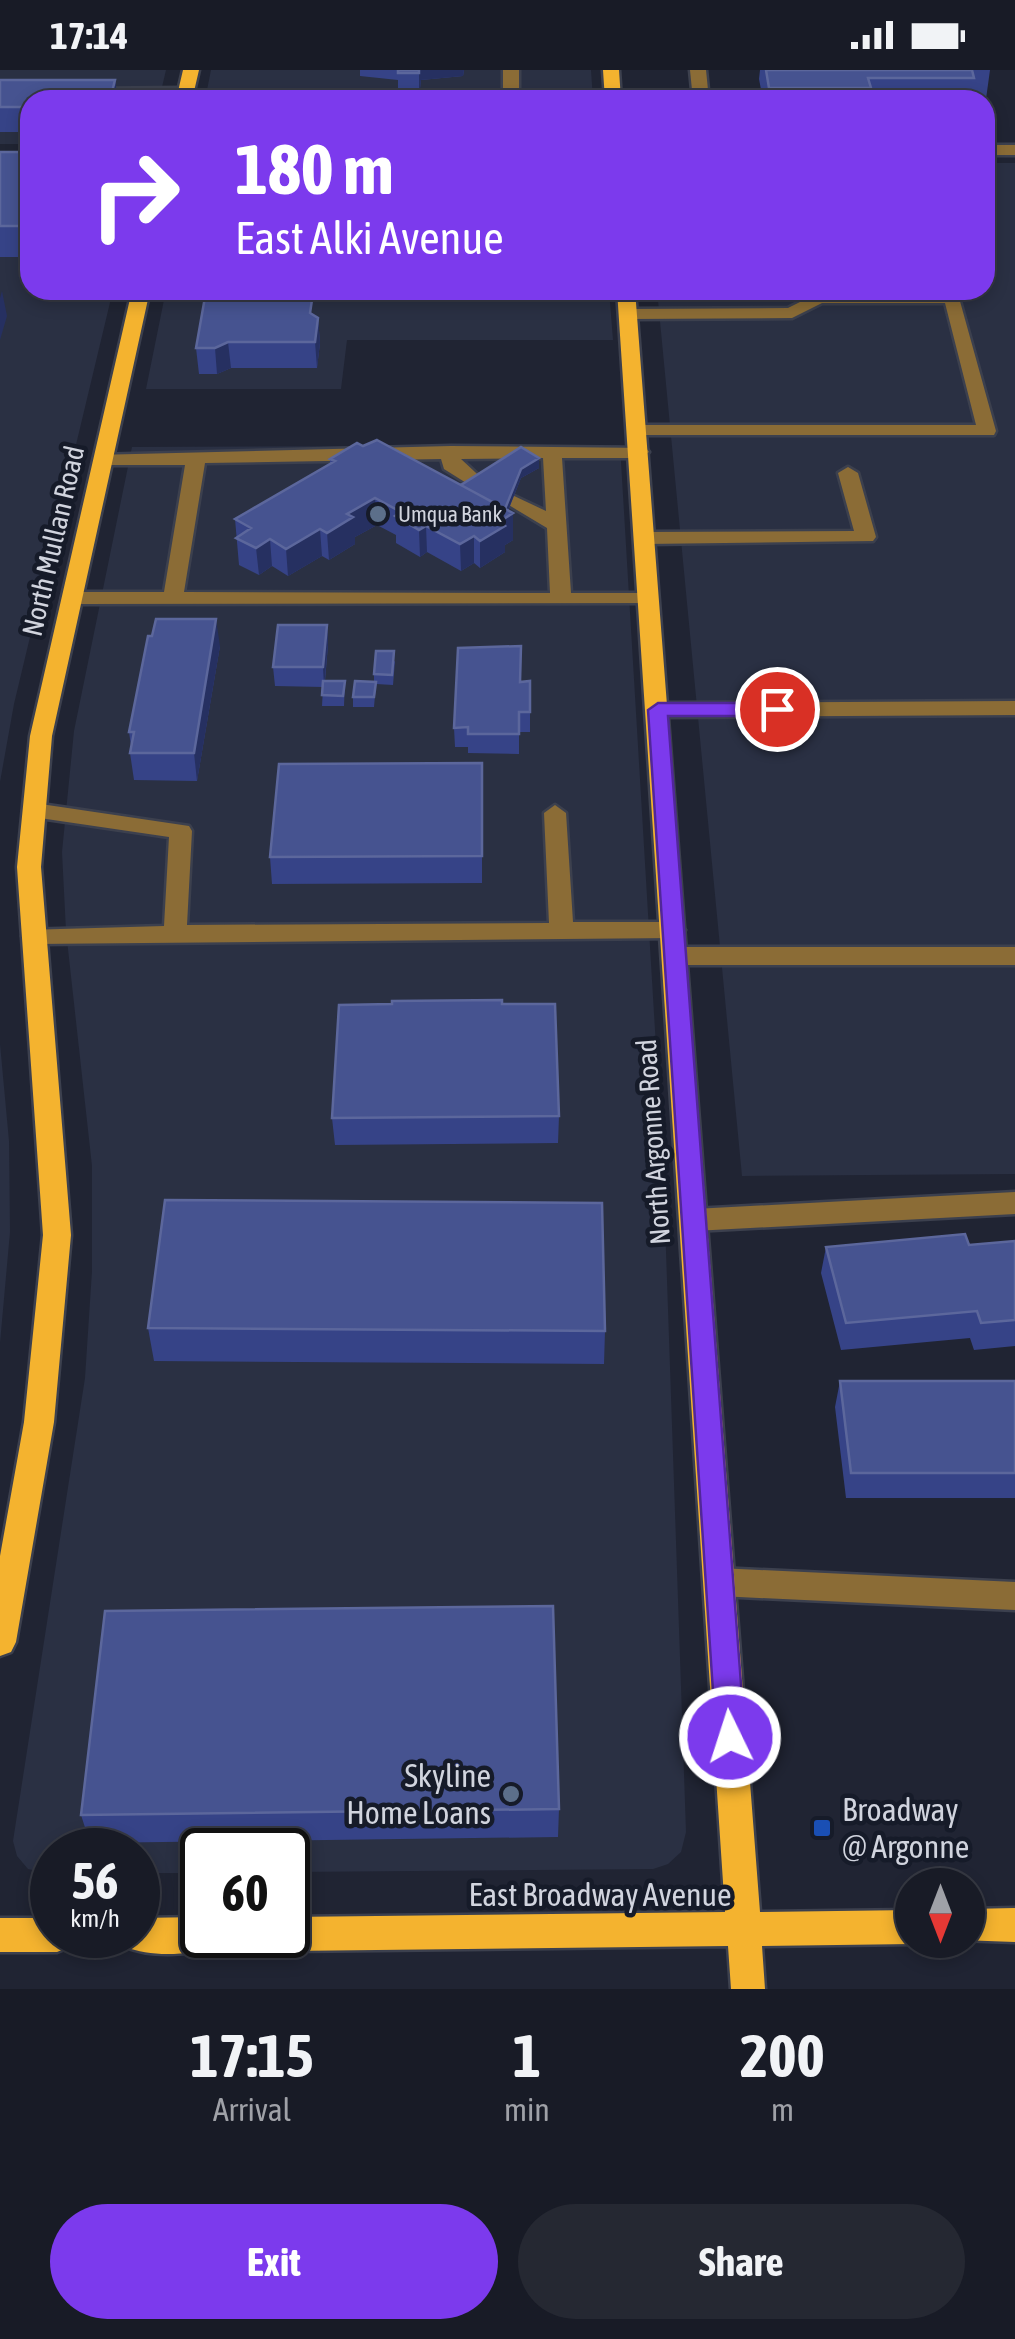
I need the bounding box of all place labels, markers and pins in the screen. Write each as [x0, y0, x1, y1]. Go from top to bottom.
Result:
place label: Umqua Bank [398, 501, 502, 527]
marker: Umqua Bank [367, 503, 389, 525]
pin [735, 667, 820, 752]
place label: Skyline Home Loans [346, 1757, 491, 1831]
marker: Skyline Home Loans [500, 1783, 522, 1805]
place label: Broadway @ Argonne [842, 1791, 969, 1865]
marker: Broadway @ Argonne [811, 1817, 833, 1839]

